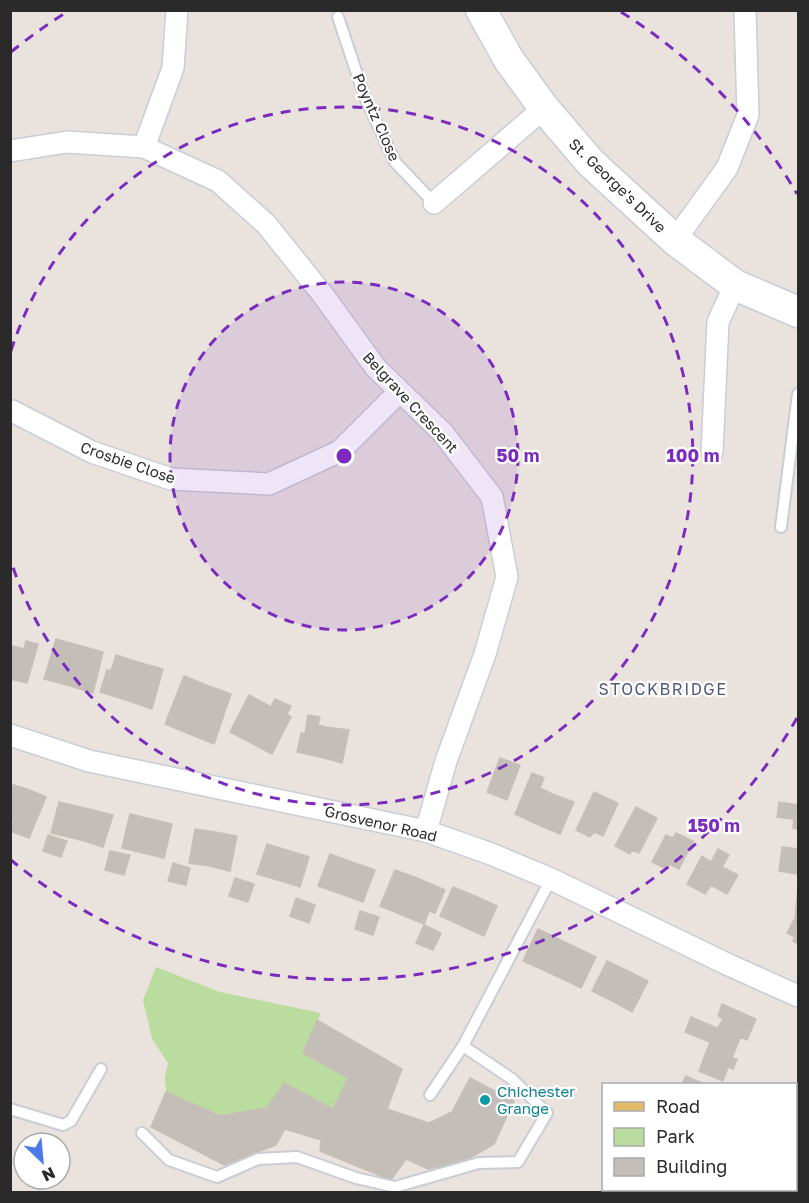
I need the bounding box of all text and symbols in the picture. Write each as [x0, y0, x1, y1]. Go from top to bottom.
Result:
street label: Poyntz Close [350, 70, 404, 164]
street label: St. George's Drive [566, 134, 670, 236]
street label: Belgrave Crescent [360, 348, 462, 456]
street label: Crosbie Close [78, 437, 178, 487]
text: 50 m [497, 444, 539, 466]
text: 100 m [667, 444, 719, 466]
centre of rings [334, 446, 354, 466]
district label: STOCKBRIDGE [599, 679, 727, 699]
street label: Grosvenor Road [323, 801, 439, 845]
text: 150 m [688, 814, 740, 836]
place label: Chichester Grange [497, 1082, 575, 1117]
legend [602, 1083, 797, 1191]
marker: Chichester Grange [478, 1093, 492, 1107]
text: Road [656, 1095, 700, 1117]
text: Park [656, 1125, 695, 1147]
north arrow [12, 1131, 72, 1191]
text: Building [656, 1155, 727, 1177]
text: N [39, 1163, 58, 1186]

